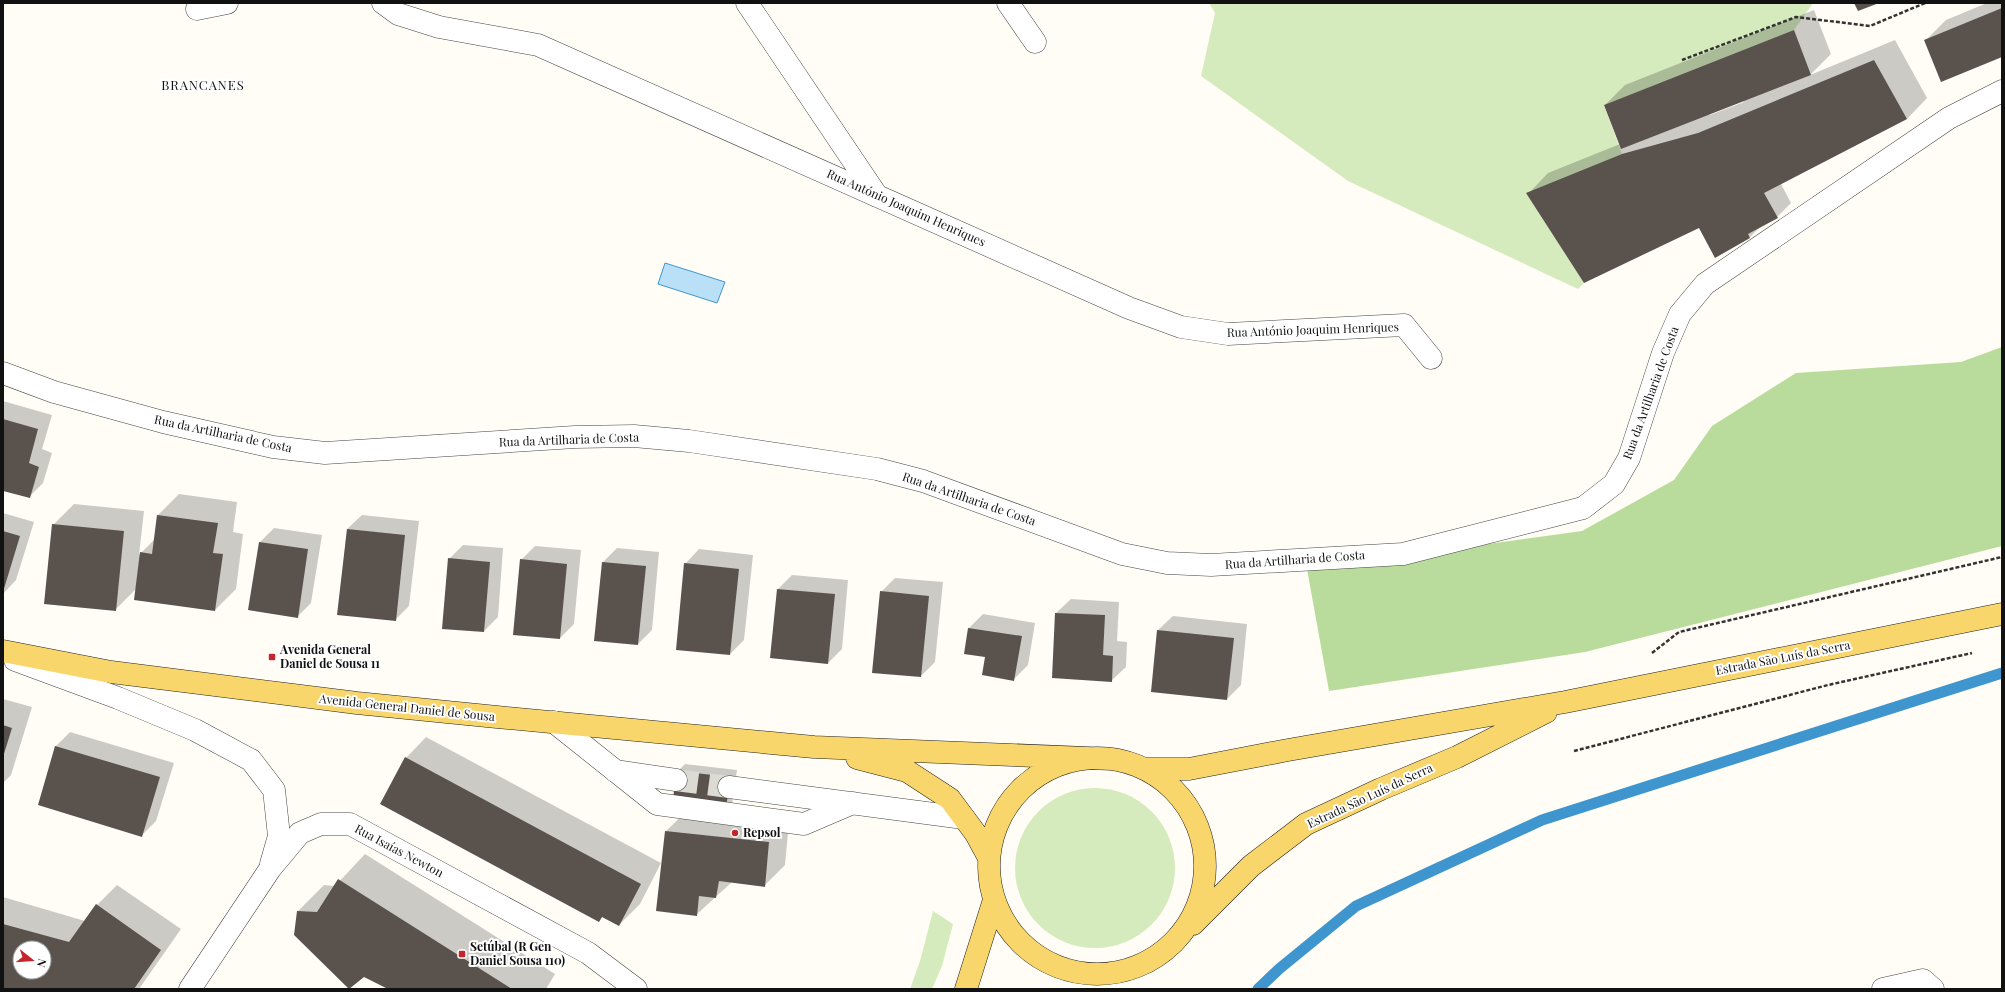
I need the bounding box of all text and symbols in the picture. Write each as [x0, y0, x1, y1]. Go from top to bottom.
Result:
district label: BRANCANES [161, 76, 245, 93]
street label: Rua António Joaquim Henriques [824, 165, 988, 249]
street label: Rua António Joaquim Henriques [1227, 318, 1399, 340]
street label: Rua da Artilharia de Costa [1619, 324, 1682, 461]
street label: Rua da Artilharia de Costa [153, 411, 293, 455]
street label: Rua da Artilharia de Costa [499, 429, 639, 449]
street label: Rua da Artilharia de Costa [900, 468, 1038, 528]
street label: Rua da Artilharia de Costa [1224, 546, 1365, 572]
street label: Estrada São Luís da Serra [1714, 636, 1852, 678]
place label: Avenida General Daniel de Sousa 11 [279, 641, 380, 671]
marker: Avenida General Daniel de Sousa 11 [267, 652, 277, 662]
street label: Avenida General Daniel de Sousa [317, 690, 496, 724]
street label: Estrada São Luís da Serra [1304, 759, 1435, 831]
street label: Rua Isaías Newton [352, 820, 447, 880]
place label: Repsol [743, 824, 781, 840]
marker: Repsol [730, 828, 740, 838]
place label: Setúbal (R Gen Daniel Sousa 110) [470, 938, 565, 968]
north arrow [12, 940, 52, 980]
marker: Setúbal (R Gen Daniel Sousa 110) [457, 949, 467, 959]
text: N [34, 957, 50, 969]

